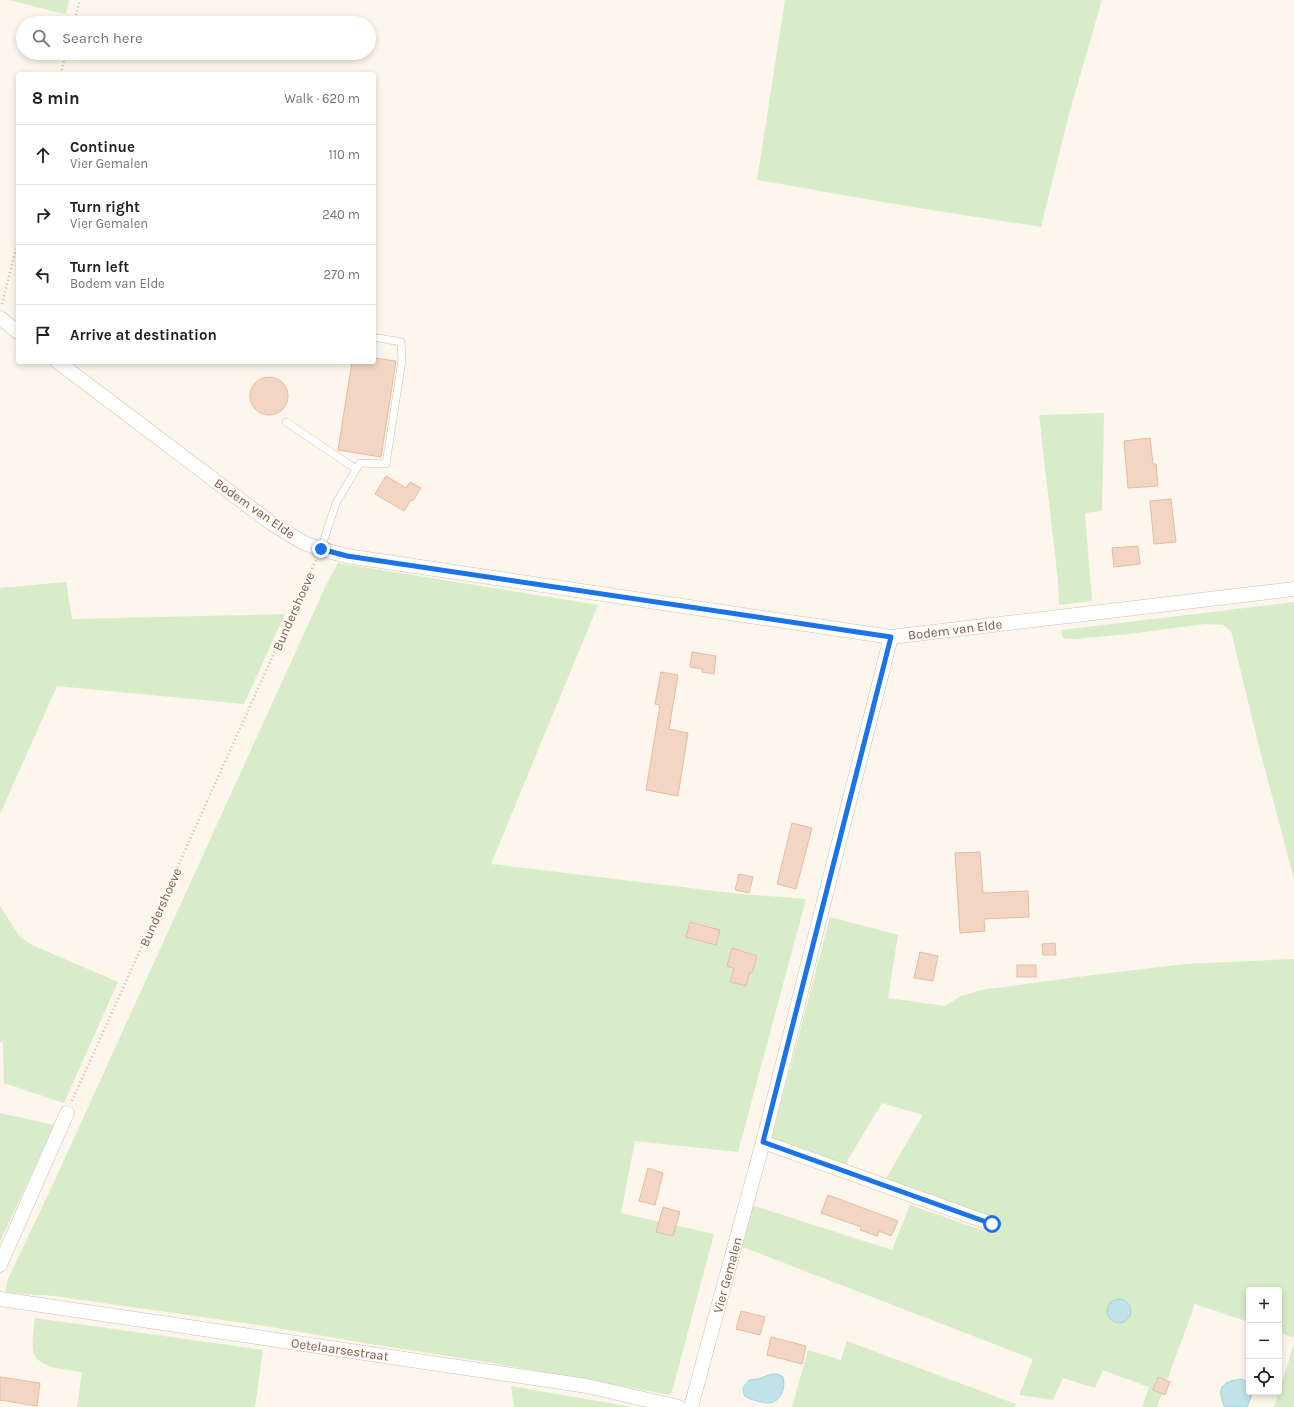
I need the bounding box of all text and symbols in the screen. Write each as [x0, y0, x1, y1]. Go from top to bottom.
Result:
search box [16, 16, 376, 60]
icon: search [30, 27, 52, 49]
text: Search here [62, 29, 143, 47]
text: 8 min [32, 88, 80, 108]
text: Walk · 620 m [284, 91, 360, 106]
text: Continue [70, 138, 135, 156]
icon: ahead [32, 144, 54, 166]
text: 110 m [328, 147, 360, 162]
text: Vier Gemalen [70, 156, 148, 171]
text: Turn right [70, 198, 140, 216]
icon: right [32, 204, 54, 226]
text: 240 m [322, 207, 360, 222]
text: Vier Gemalen [70, 216, 148, 231]
text: Turn left [70, 258, 129, 276]
icon: left [32, 264, 54, 286]
text: 270 m [323, 267, 360, 282]
text: Bodem van Elde [70, 276, 165, 291]
icon: arrive [32, 324, 54, 346]
text: Arrive at destination [70, 326, 217, 344]
street label: Bodem van Elde [212, 475, 298, 542]
route end [312, 540, 330, 558]
street label: Bundershoeve [269, 569, 318, 653]
street label: Bodem van Elde [907, 616, 1003, 643]
street label: Bundershoeve [136, 865, 185, 949]
route start [983, 1215, 1001, 1233]
street label: Vier Gemalen [710, 1235, 745, 1315]
map controls [1246, 1287, 1282, 1395]
button: + [1246, 1287, 1282, 1323]
button: − [1246, 1323, 1282, 1359]
street label: Oetelaarsestraat [290, 1335, 390, 1364]
button: locate [1246, 1359, 1282, 1395]

